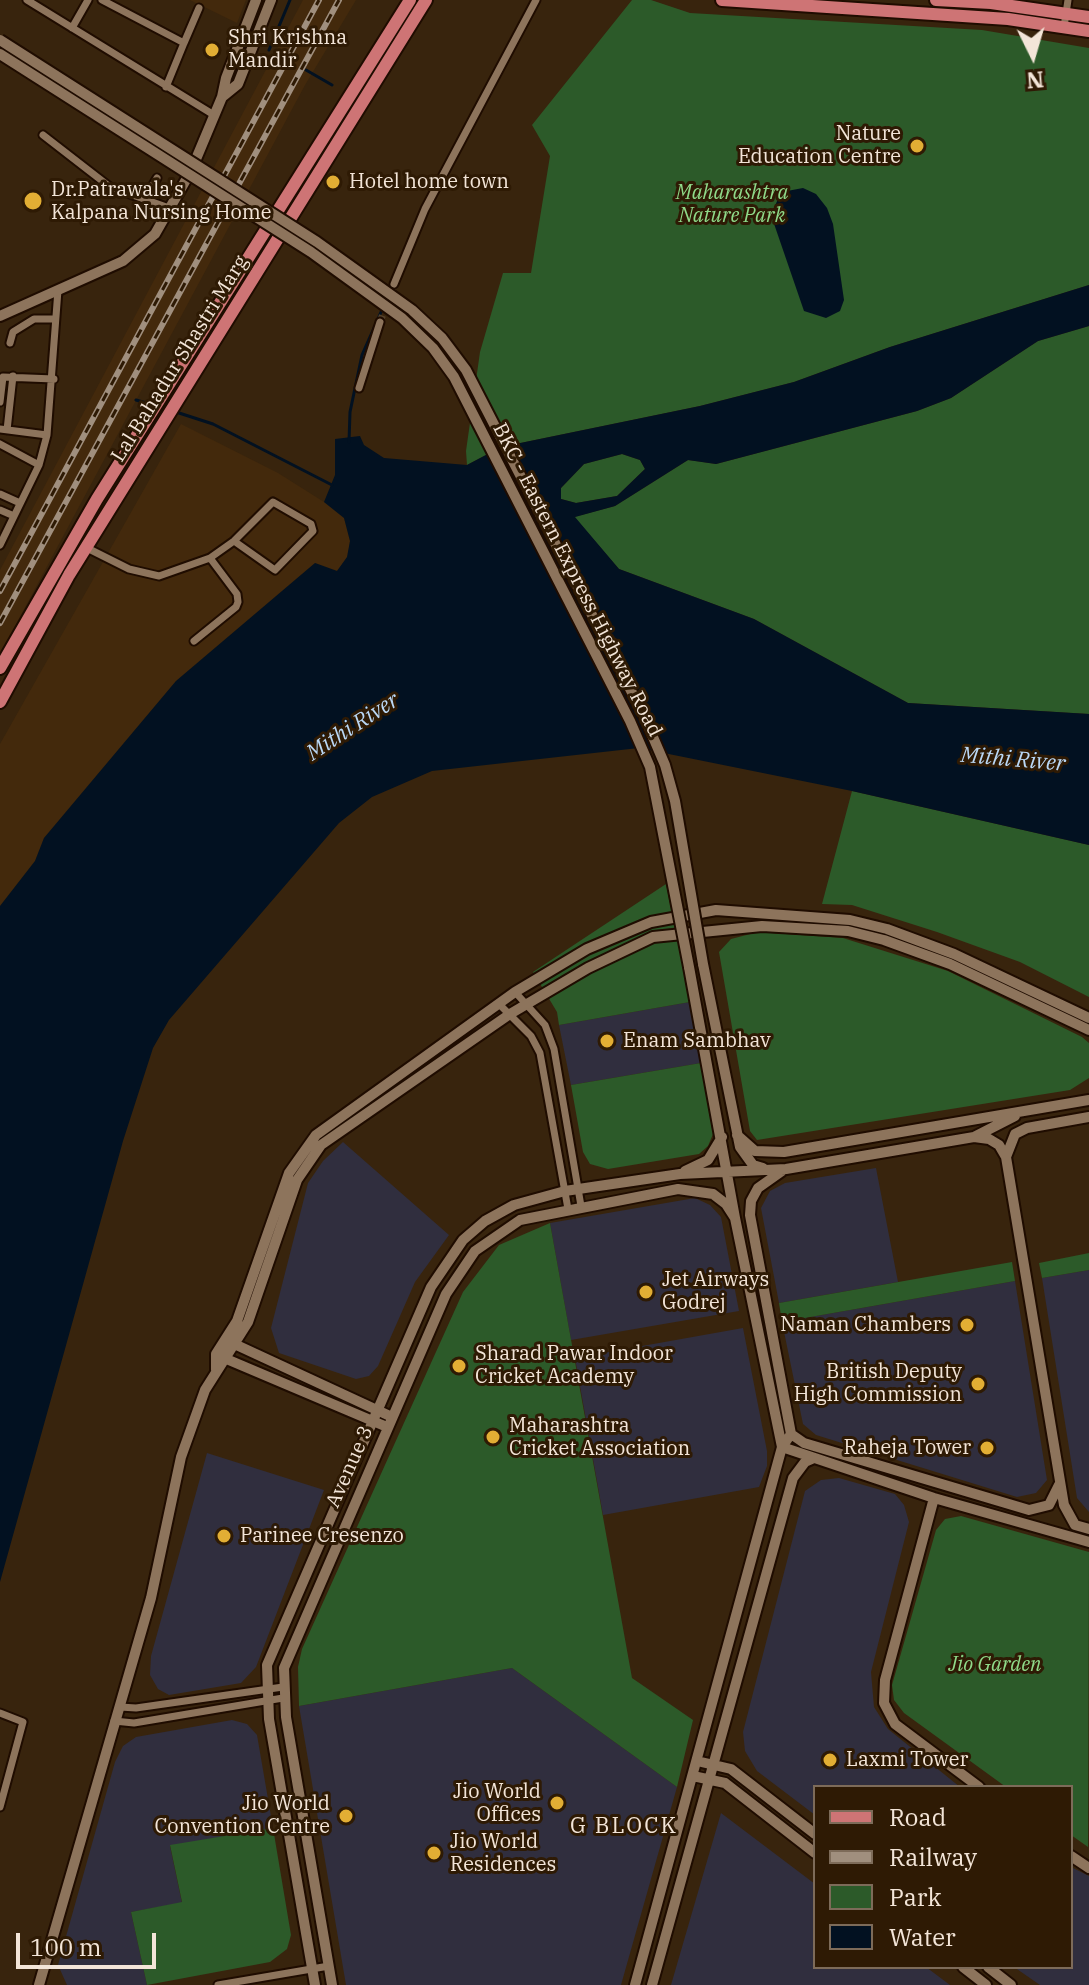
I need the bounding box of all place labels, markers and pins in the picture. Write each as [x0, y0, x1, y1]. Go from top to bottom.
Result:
place label: Shri Krishna Mandir [228, 26, 347, 73]
marker: Shri Krishna Mandir [203, 41, 221, 59]
place label: Nature Education Centre [738, 122, 901, 169]
marker: Nature Education Centre [908, 137, 926, 155]
place label: Hotel home town [349, 170, 509, 194]
marker: Hotel home town [324, 173, 342, 191]
place label: Dr.Patrawala's Kalpana Nursing Home [51, 178, 271, 225]
marker: Dr.Patrawala's Kalpana Nursing Home [22, 190, 44, 212]
place label: Enam Sambhav [623, 1029, 771, 1053]
marker: Enam Sambhav [598, 1032, 616, 1050]
place label: Jet Airways Godrej [662, 1268, 769, 1315]
marker: Jet Airways Godrej [637, 1283, 655, 1301]
place label: Naman Chambers [780, 1313, 951, 1337]
marker: Naman Chambers [958, 1316, 976, 1334]
place label: Sharad Pawar Indoor Cricket Academy [475, 1342, 673, 1389]
marker: Sharad Pawar Indoor Cricket Academy [450, 1357, 468, 1375]
place label: British Deputy High Commission [794, 1360, 962, 1407]
marker: British Deputy High Commission [969, 1375, 987, 1393]
place label: Maharashtra Cricket Association [509, 1414, 690, 1461]
marker: Maharashtra Cricket Association [484, 1428, 502, 1446]
place label: Raheja Tower [844, 1436, 971, 1460]
marker: Raheja Tower [978, 1439, 996, 1457]
place label: Parinee Cresenzo [240, 1524, 404, 1548]
marker: Parinee Cresenzo [215, 1527, 233, 1545]
place label: Laxmi Tower [846, 1748, 968, 1772]
marker: Laxmi Tower [821, 1751, 839, 1769]
place label: Jio World Offices [453, 1780, 541, 1827]
place label: Jio World Convention Centre [154, 1792, 330, 1839]
marker: Jio World Offices [548, 1794, 566, 1812]
marker: Jio World Convention Centre [337, 1807, 355, 1825]
place label: Jio World Residences [450, 1830, 556, 1877]
marker: Jio World Residences [425, 1844, 443, 1862]

